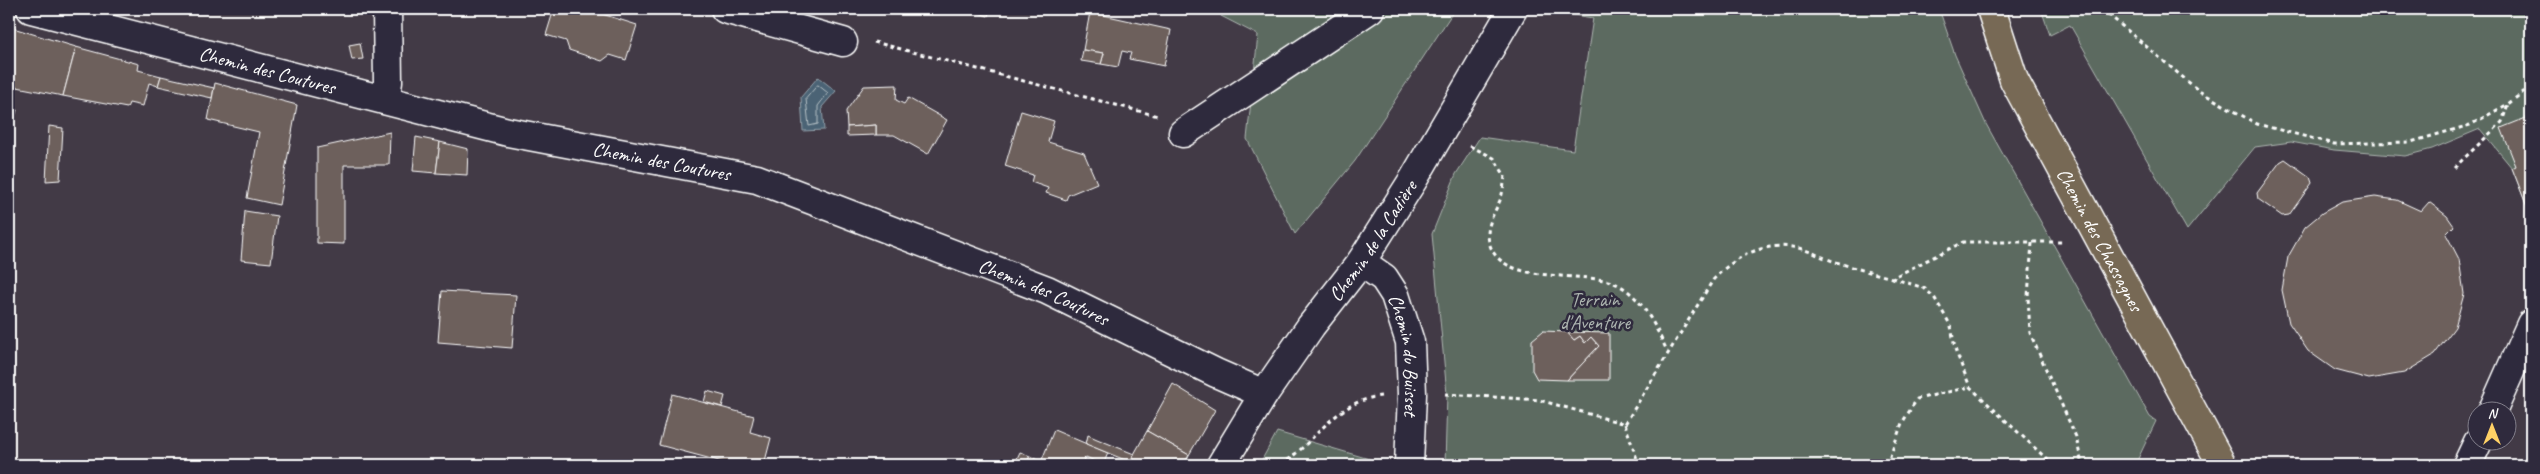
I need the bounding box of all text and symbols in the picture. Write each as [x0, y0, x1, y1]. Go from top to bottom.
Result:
street label: Chemin des Coutures [197, 40, 340, 100]
street label: Chemin des Coutures [591, 136, 735, 187]
street label: Chemin des Chassagnes [2051, 163, 2150, 318]
street label: Chemin de la Cadière [1323, 174, 1423, 306]
street label: Chemin des Coutures [975, 252, 1115, 332]
park label: Terrain d'Aventure [1560, 287, 1631, 335]
street label: Chemin du Buisset [1383, 291, 1425, 419]
north arrow [2468, 402, 2518, 452]
text: N [2488, 405, 2499, 422]

